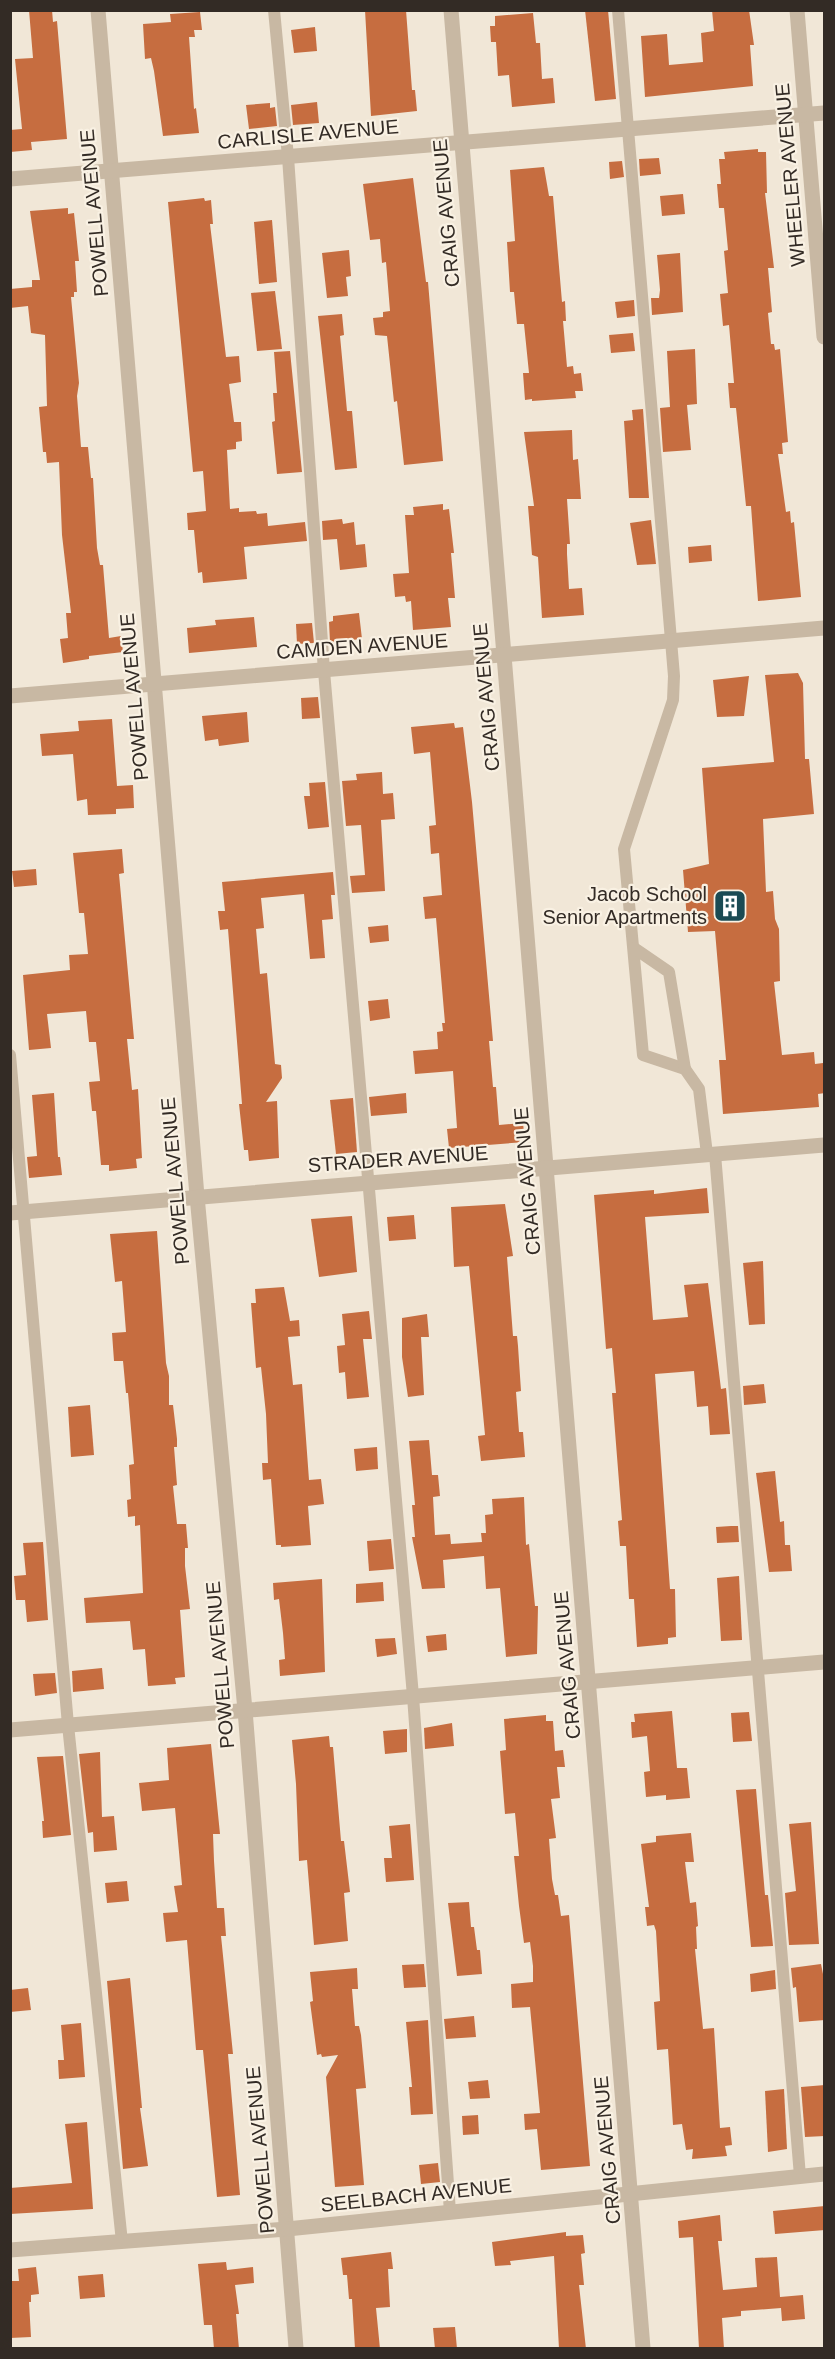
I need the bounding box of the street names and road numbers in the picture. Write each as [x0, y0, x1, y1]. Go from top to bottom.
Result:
street label: WHEELER AVENUE [771, 82, 809, 268]
street label: CARLISLE AVENUE [216, 115, 400, 153]
street label: POWELL AVENUE [76, 128, 112, 298]
street label: CRAIG AVENUE [429, 138, 463, 288]
street label: POWELL AVENUE [116, 612, 152, 782]
street label: CRAIG AVENUE [469, 622, 503, 772]
street label: CAMDEN AVENUE [275, 629, 449, 663]
street label: POWELL AVENUE [157, 1096, 193, 1266]
street label: CRAIG AVENUE [510, 1106, 544, 1256]
street label: STRADER AVENUE [307, 1142, 489, 1176]
street label: POWELL AVENUE [202, 1580, 238, 1750]
street label: CRAIG AVENUE [550, 1590, 584, 1740]
street label: POWELL AVENUE [242, 2065, 278, 2235]
street label: CRAIG AVENUE [590, 2075, 624, 2225]
street label: SEELBACH AVENUE [319, 2174, 513, 2216]

